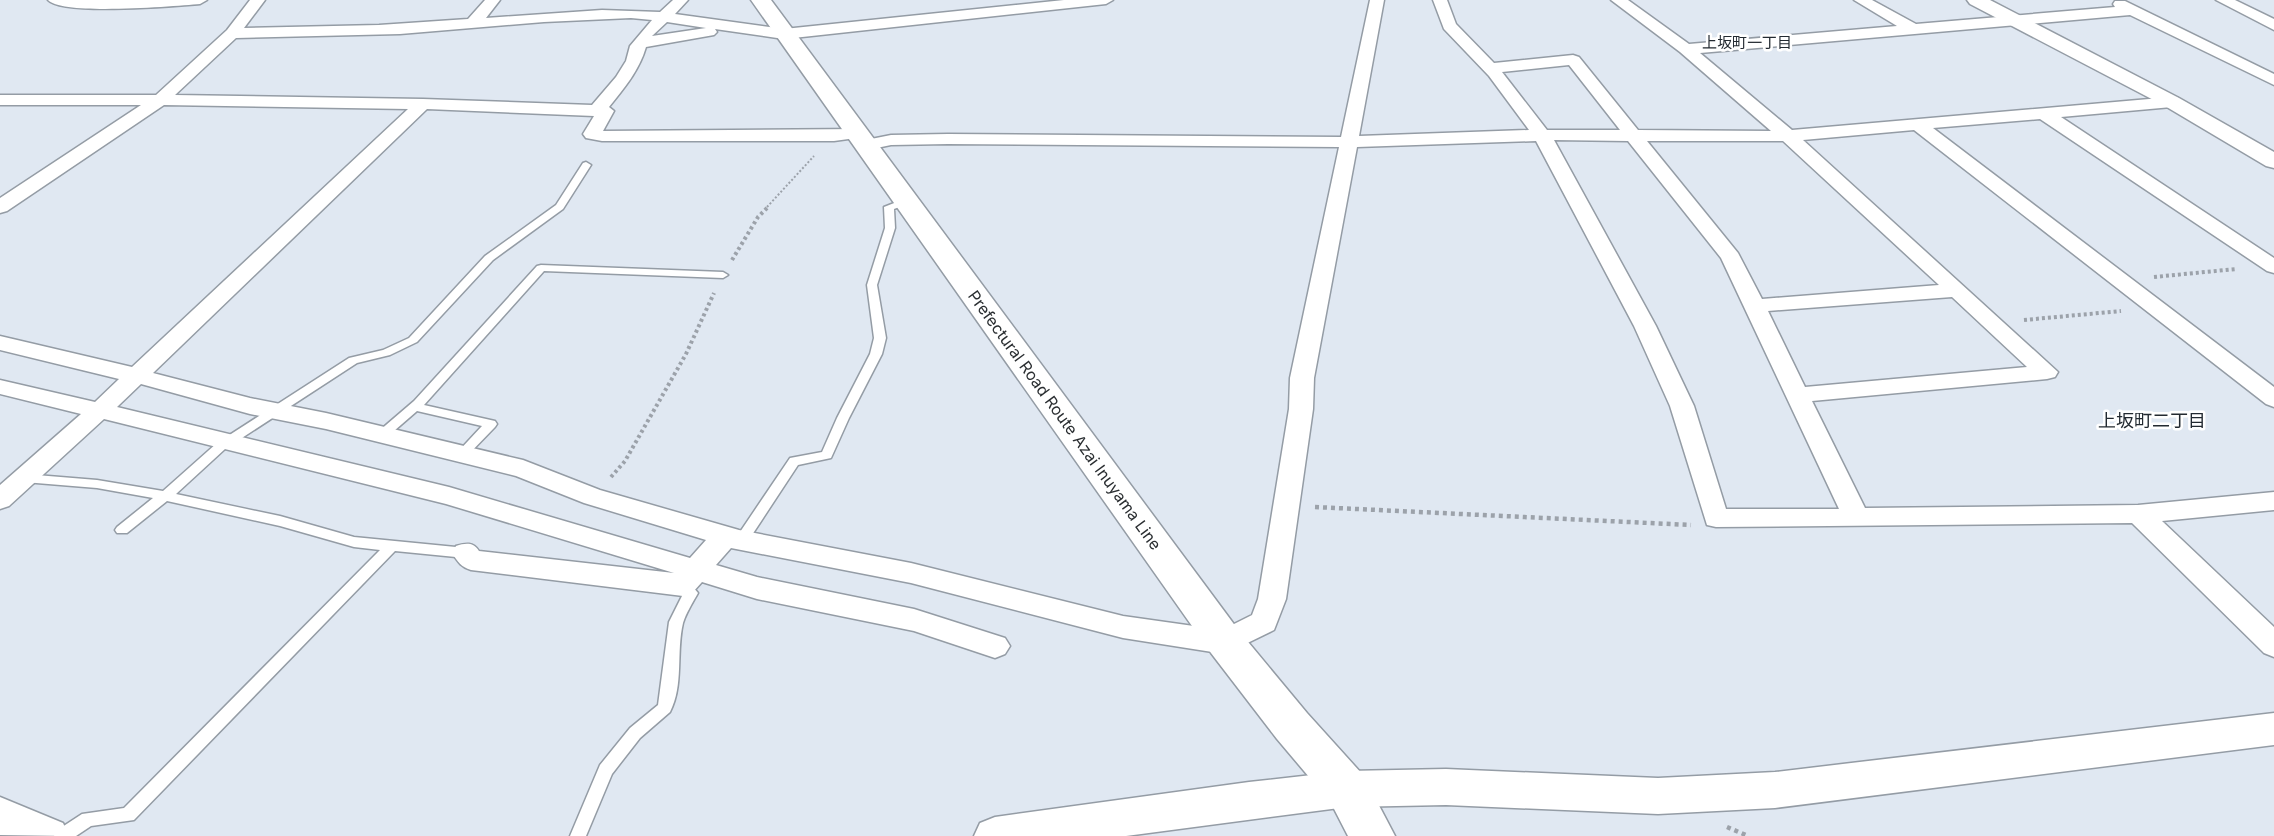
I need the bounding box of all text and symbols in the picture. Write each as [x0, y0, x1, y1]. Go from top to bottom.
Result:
district label: 上坂町一丁目 [1702, 33, 1792, 52]
street label: Prefectural Road Route Azai Inuyama Line [964, 286, 1166, 554]
district label: 上坂町二丁目 [2098, 410, 2206, 431]

